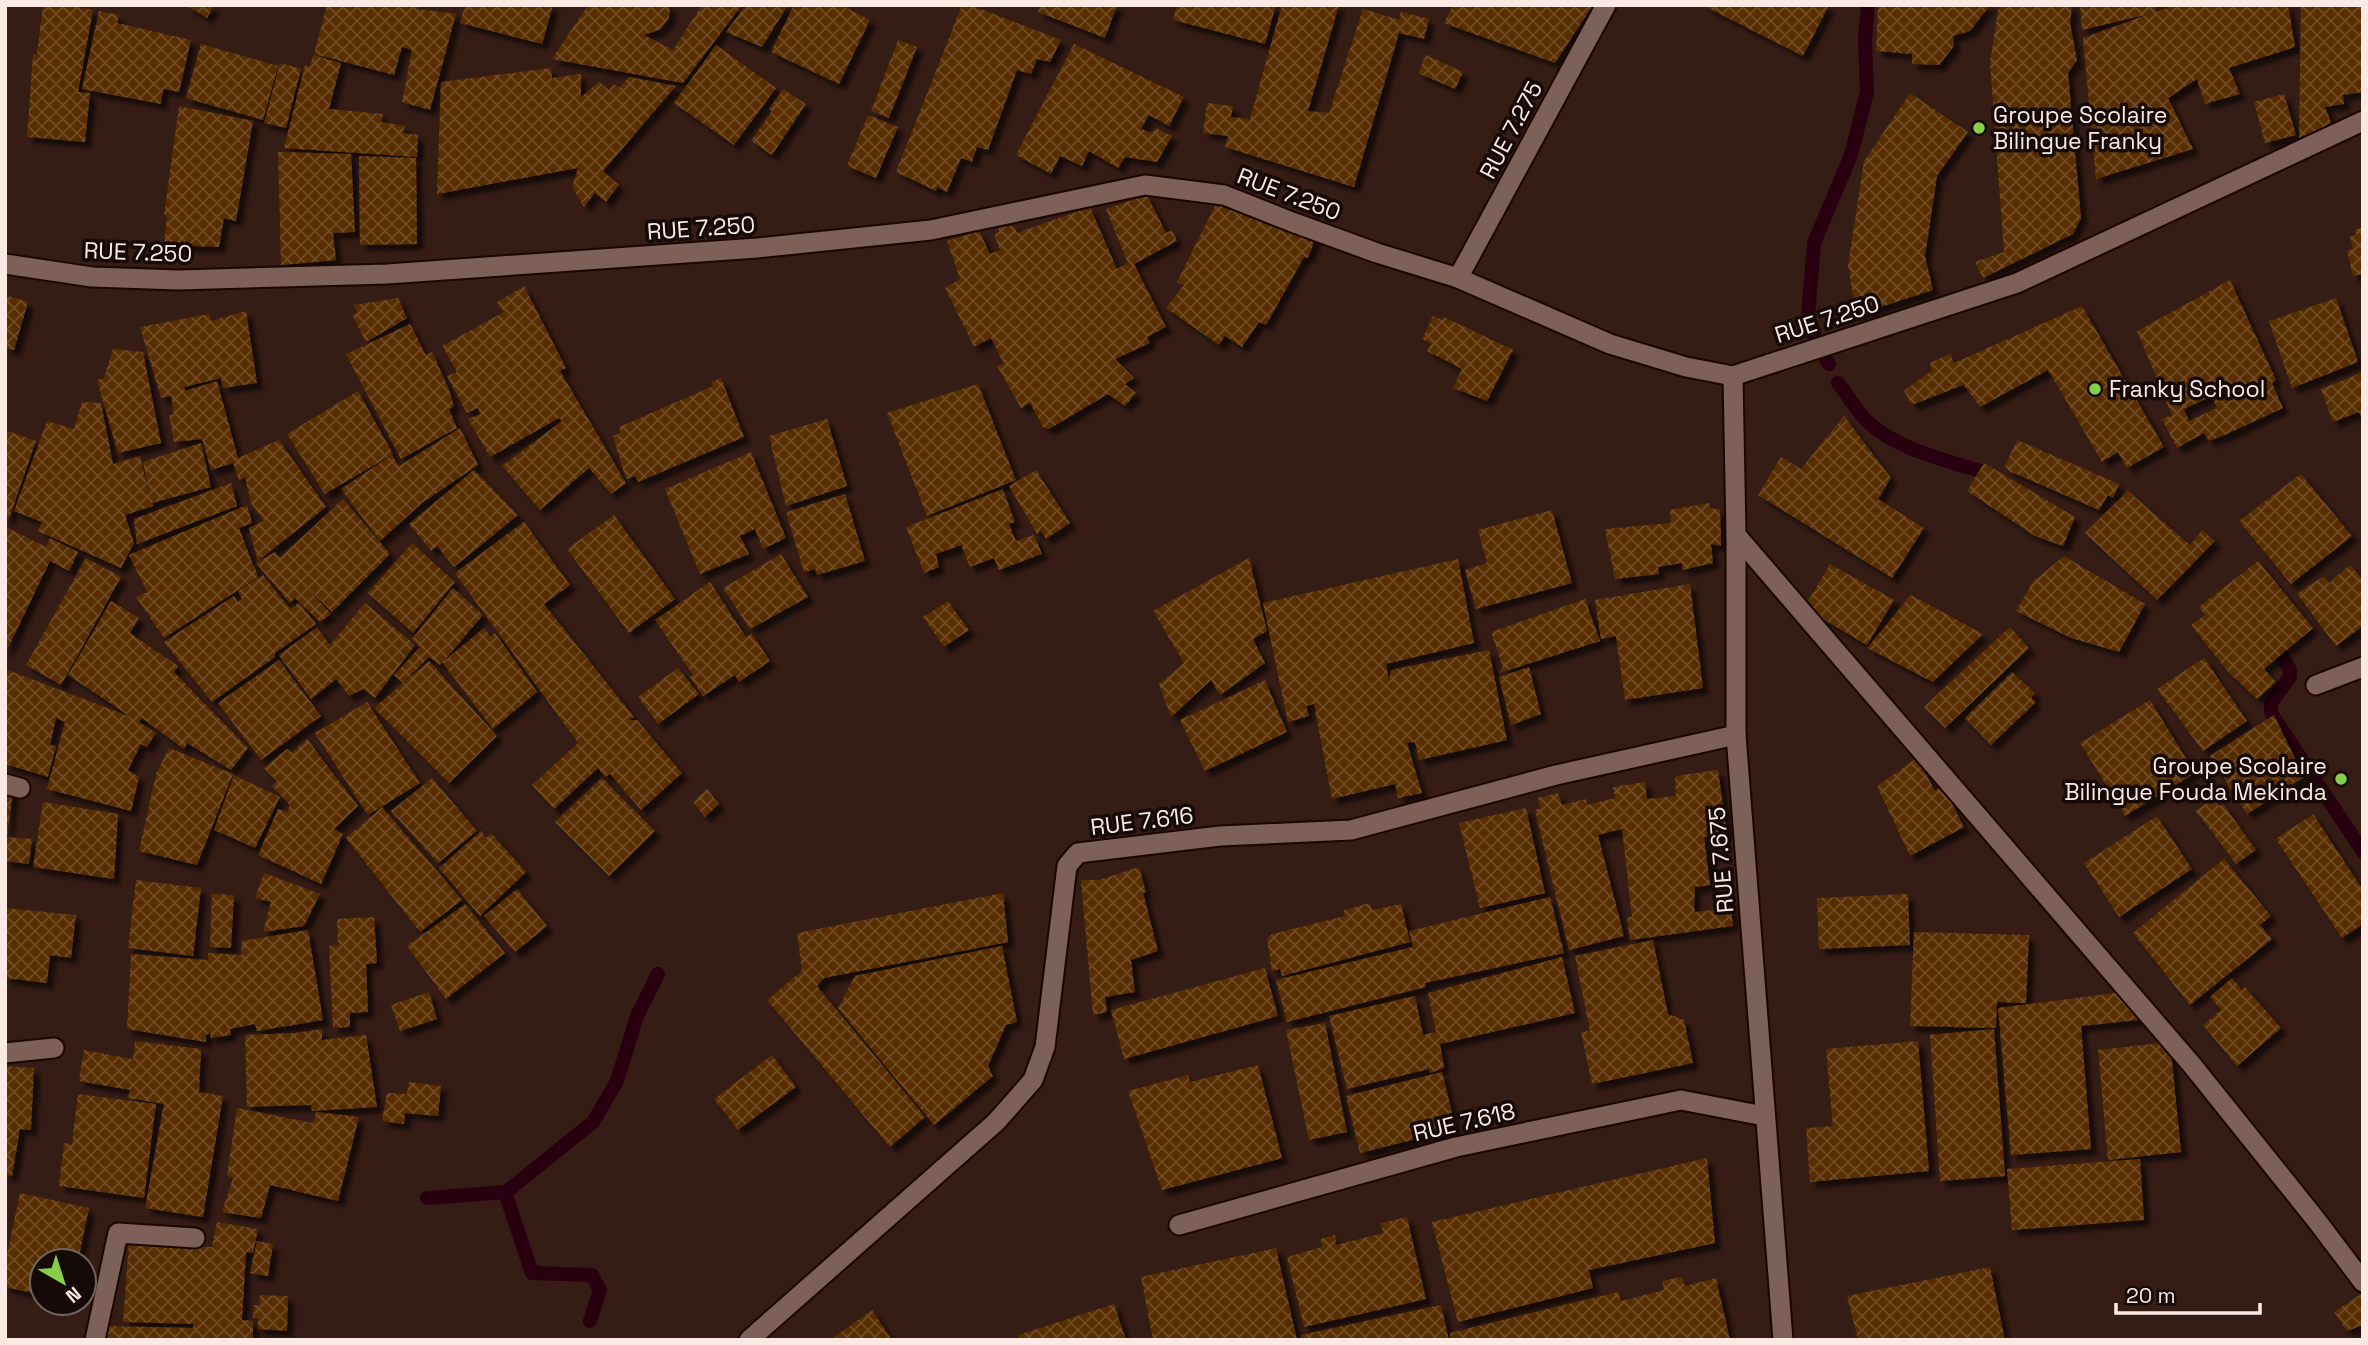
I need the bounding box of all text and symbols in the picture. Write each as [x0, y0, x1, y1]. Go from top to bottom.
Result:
street label: RUE 7.275 [1473, 76, 1549, 184]
place label: Groupe Scolaire Bilingue Franky [1993, 100, 2168, 156]
marker: Groupe Scolaire Bilingue Franky [1971, 120, 1987, 136]
street label: RUE 7.250 [1233, 161, 1345, 227]
street label: RUE 7.250 [646, 209, 756, 247]
street label: RUE 7.250 [83, 235, 193, 269]
street label: RUE 7.250 [1771, 288, 1883, 350]
place label: Franky School [2109, 374, 2265, 404]
marker: Franky School [2087, 381, 2103, 397]
place label: Groupe Scolaire Bilingue Fouda Mekinda [2064, 751, 2327, 807]
marker: Groupe Scolaire Bilingue Fouda Mekinda [2333, 771, 2349, 787]
street label: RUE 7.616 [1089, 800, 1195, 842]
street label: RUE 7.675 [1701, 806, 1741, 914]
street label: RUE 7.618 [1410, 1096, 1518, 1148]
north arrow [28, 1247, 98, 1317]
scale bar [2116, 1272, 2260, 1316]
text: N [61, 1281, 86, 1309]
text: 20 m [2126, 1282, 2176, 1309]

